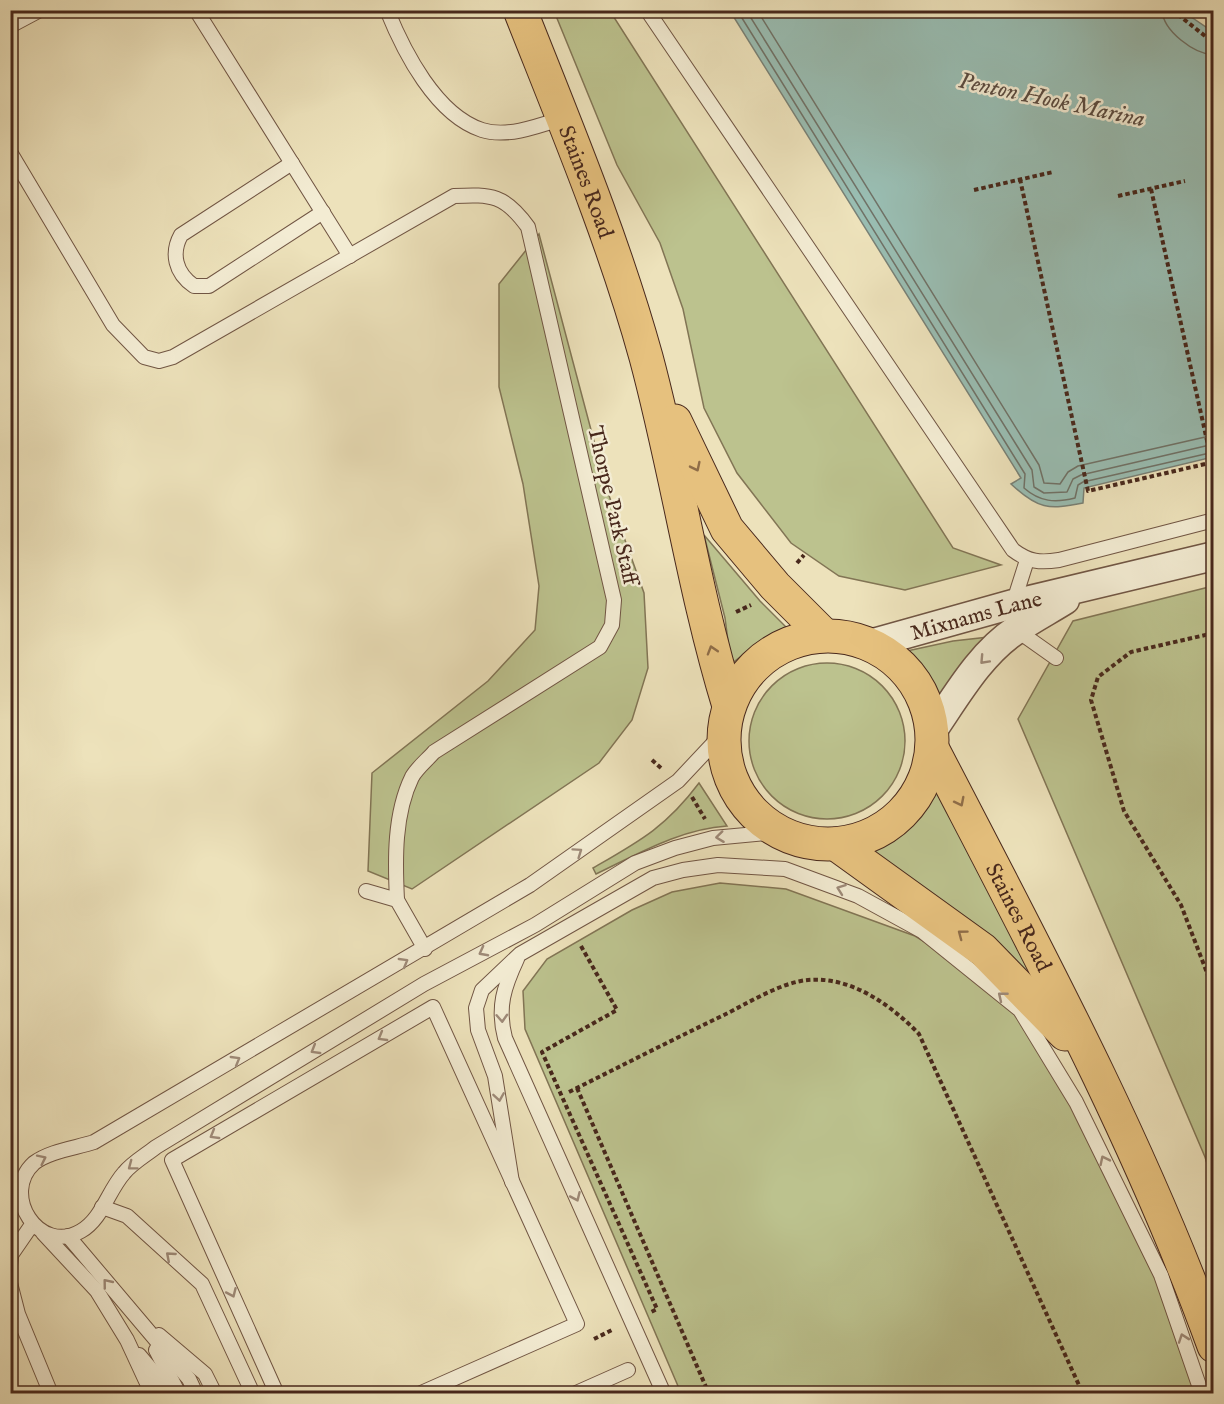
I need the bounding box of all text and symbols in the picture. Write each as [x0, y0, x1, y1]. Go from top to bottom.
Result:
water label: Penton Hook Marina [956, 66, 1148, 135]
street label: Staines Road [551, 122, 619, 242]
street label: Thorpe Park Staff [580, 423, 645, 591]
one-way arrow [689, 460, 701, 471]
street label: Mixnams Lane [908, 586, 1045, 648]
one-way arrow [707, 645, 719, 656]
one-way arrow [980, 653, 991, 664]
one-way arrow [952, 796, 964, 807]
one-way arrow [716, 831, 725, 843]
one-way arrow [571, 848, 582, 859]
street label: Staines Road [978, 859, 1057, 977]
one-way arrow [836, 884, 846, 897]
one-way arrow [958, 931, 969, 942]
one-way arrow [479, 945, 489, 956]
one-way arrow [398, 957, 408, 969]
one-way arrow [998, 992, 1009, 1003]
one-way arrow [495, 1013, 508, 1022]
one-way arrow [378, 1029, 388, 1041]
one-way arrow [311, 1043, 321, 1055]
one-way arrow [230, 1056, 240, 1067]
one-way arrow [492, 1092, 504, 1102]
one-way arrow [210, 1128, 220, 1140]
one-way arrow [36, 1155, 47, 1167]
one-way arrow [1100, 1155, 1112, 1166]
one-way arrow [128, 1158, 139, 1169]
one-way arrow [569, 1190, 581, 1201]
one-way arrow [166, 1252, 177, 1263]
one-way arrow [103, 1279, 114, 1290]
one-way arrow [224, 1287, 236, 1298]
one-way arrow [1177, 1333, 1190, 1344]

